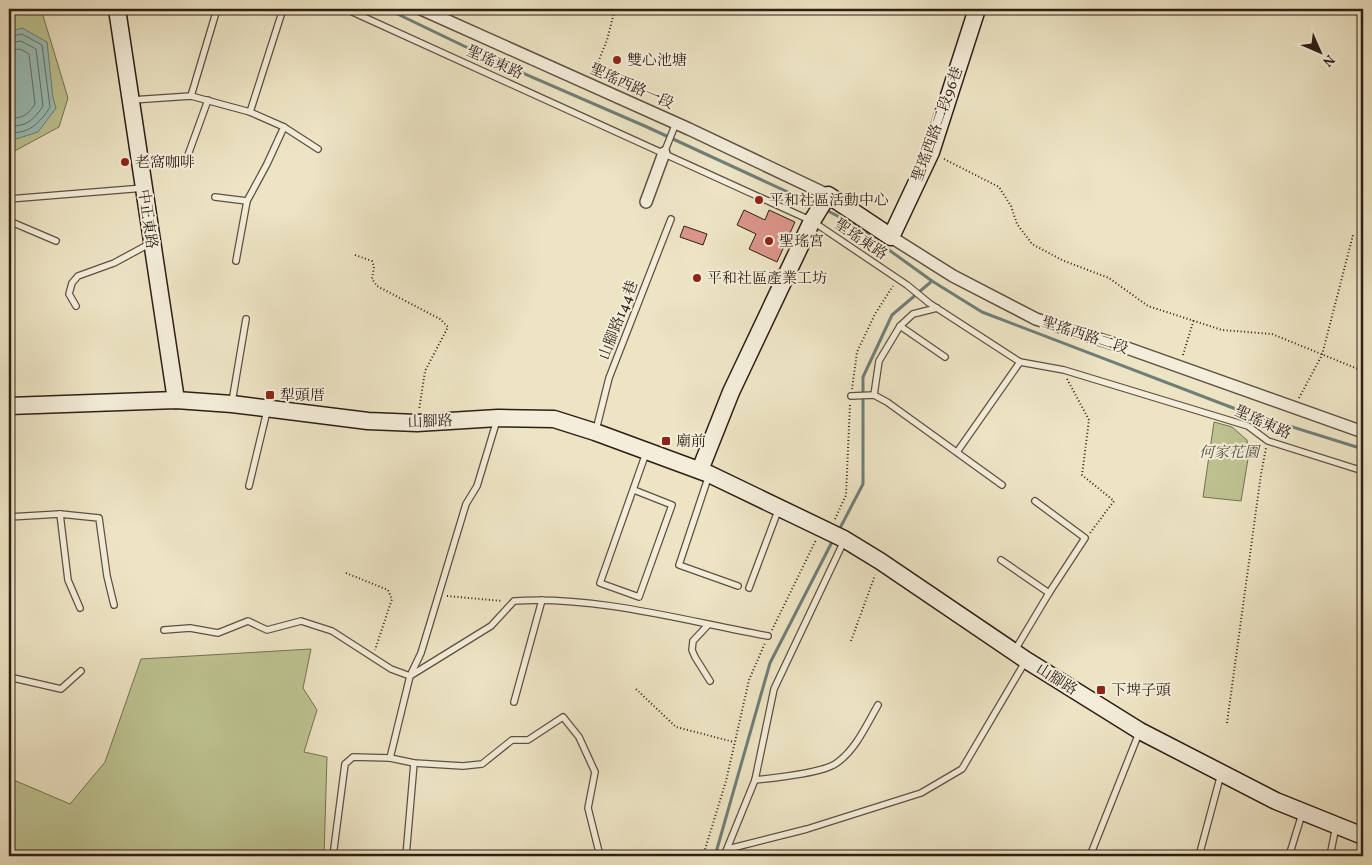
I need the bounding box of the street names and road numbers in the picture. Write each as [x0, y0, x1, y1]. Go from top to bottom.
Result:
street label: 聖瑤東路 [463, 42, 526, 85]
street label: 聖瑤西路一段 [586, 59, 677, 115]
street label: 聖瑤西路二段96巷 [908, 64, 969, 185]
street label: 中正東路 [132, 188, 161, 250]
street label: 聖瑤東路 [829, 215, 891, 266]
street label: 山腳路144巷 [595, 278, 644, 363]
street label: 聖瑤西路二段 [1038, 313, 1131, 360]
street label: 聖瑤東路 [1231, 402, 1294, 445]
street label: 山腳路 [407, 411, 453, 434]
street label: 山腳路 [1032, 659, 1081, 701]

